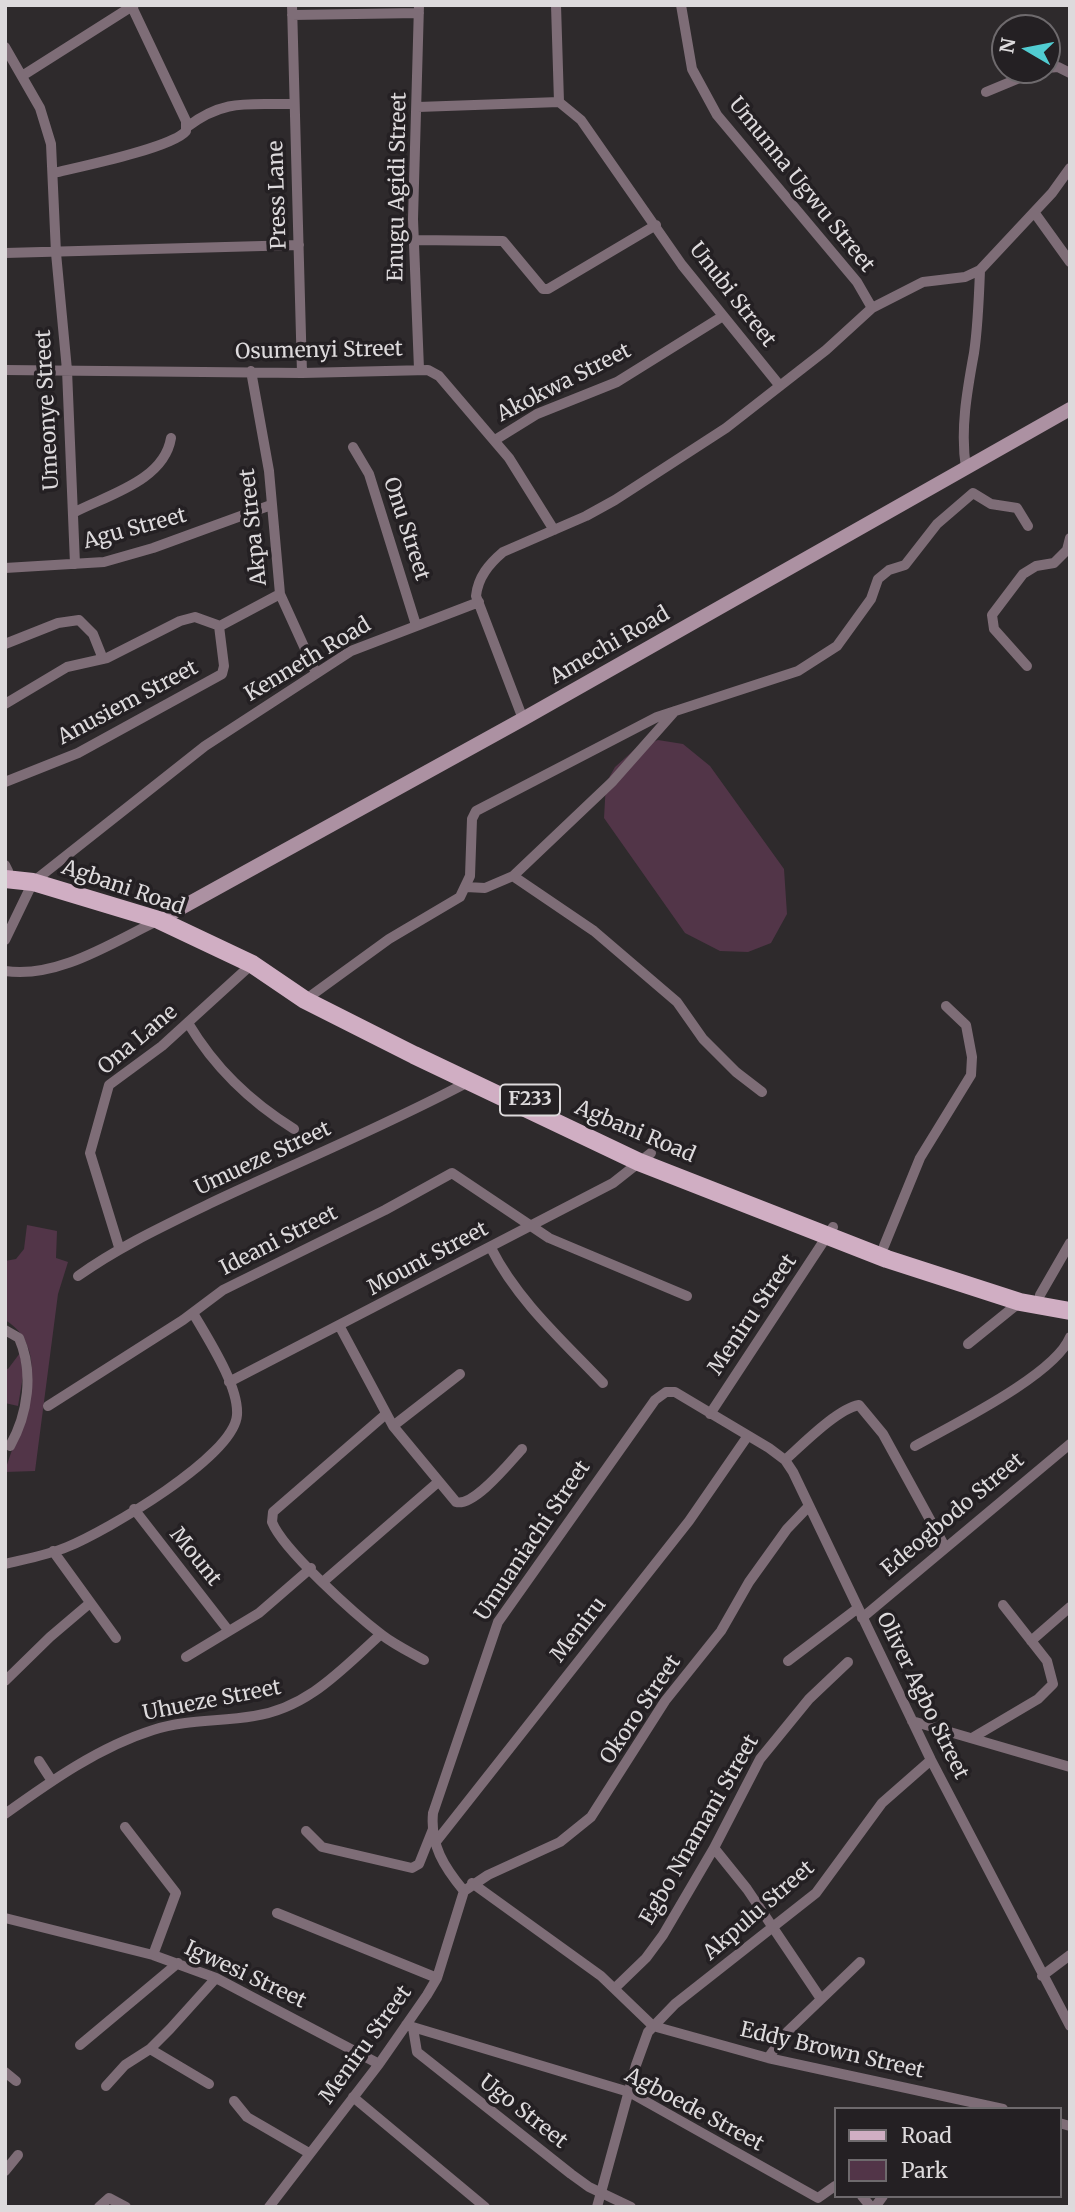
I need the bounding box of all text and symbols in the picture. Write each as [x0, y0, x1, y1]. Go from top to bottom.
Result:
north arrow [991, 14, 1061, 84]
text: N [994, 36, 1020, 55]
street label: Enugu Agidi Street [384, 92, 412, 282]
street label: Umunna Ugwu Street [723, 93, 879, 277]
street label: Press Lane [264, 140, 292, 250]
street label: Unubi Street [683, 238, 781, 352]
street label: Umeonye Street [31, 329, 65, 491]
street label: Osumenyi Street [235, 337, 403, 365]
street label: Akokwa Street [493, 338, 635, 428]
street label: Akpa Street [235, 467, 273, 587]
street label: Onu Street [377, 474, 435, 584]
street label: Agu Street [81, 503, 189, 555]
street label: Amechi Road [546, 602, 674, 690]
street label: Kenneth Road [241, 613, 375, 707]
street label: Anusiem Street [54, 655, 202, 751]
street label: Agbani Road [58, 855, 188, 921]
street label: Ona Lane [93, 1000, 183, 1080]
road number: F233 [500, 1084, 560, 1116]
street label: Agbani Road [571, 1095, 699, 1169]
street label: Umueze Street [191, 1117, 335, 1201]
street label: Ideani Street [216, 1201, 342, 1281]
street label: Mount Street [363, 1217, 493, 1301]
street label: Meniru Street [703, 1250, 803, 1380]
street label: Edeogbodo Street [877, 1448, 1029, 1582]
street label: Umuaniachi Street [470, 1456, 596, 1626]
street label: Mount [164, 1523, 226, 1591]
street label: Meniru [546, 1593, 612, 1667]
street label: Oliver Agbo Street [871, 1608, 973, 1784]
street label: Okoro Street [595, 1651, 687, 1769]
street label: Uhueze Street [141, 1675, 283, 1727]
street label: Egbo Nnamani Street [635, 1731, 765, 1929]
street label: Akpulu Street [698, 1856, 820, 1966]
street label: Igwesi Street [180, 1936, 310, 2014]
street label: Meniru Street [315, 1981, 417, 2109]
street label: Eddy Brown Street [738, 2018, 926, 2084]
street label: Agboede Street [620, 2063, 768, 2157]
street label: Ugo Street [474, 2070, 572, 2154]
legend [834, 2107, 1061, 2198]
text: Road [901, 2122, 952, 2149]
text: Park [901, 2157, 948, 2184]

